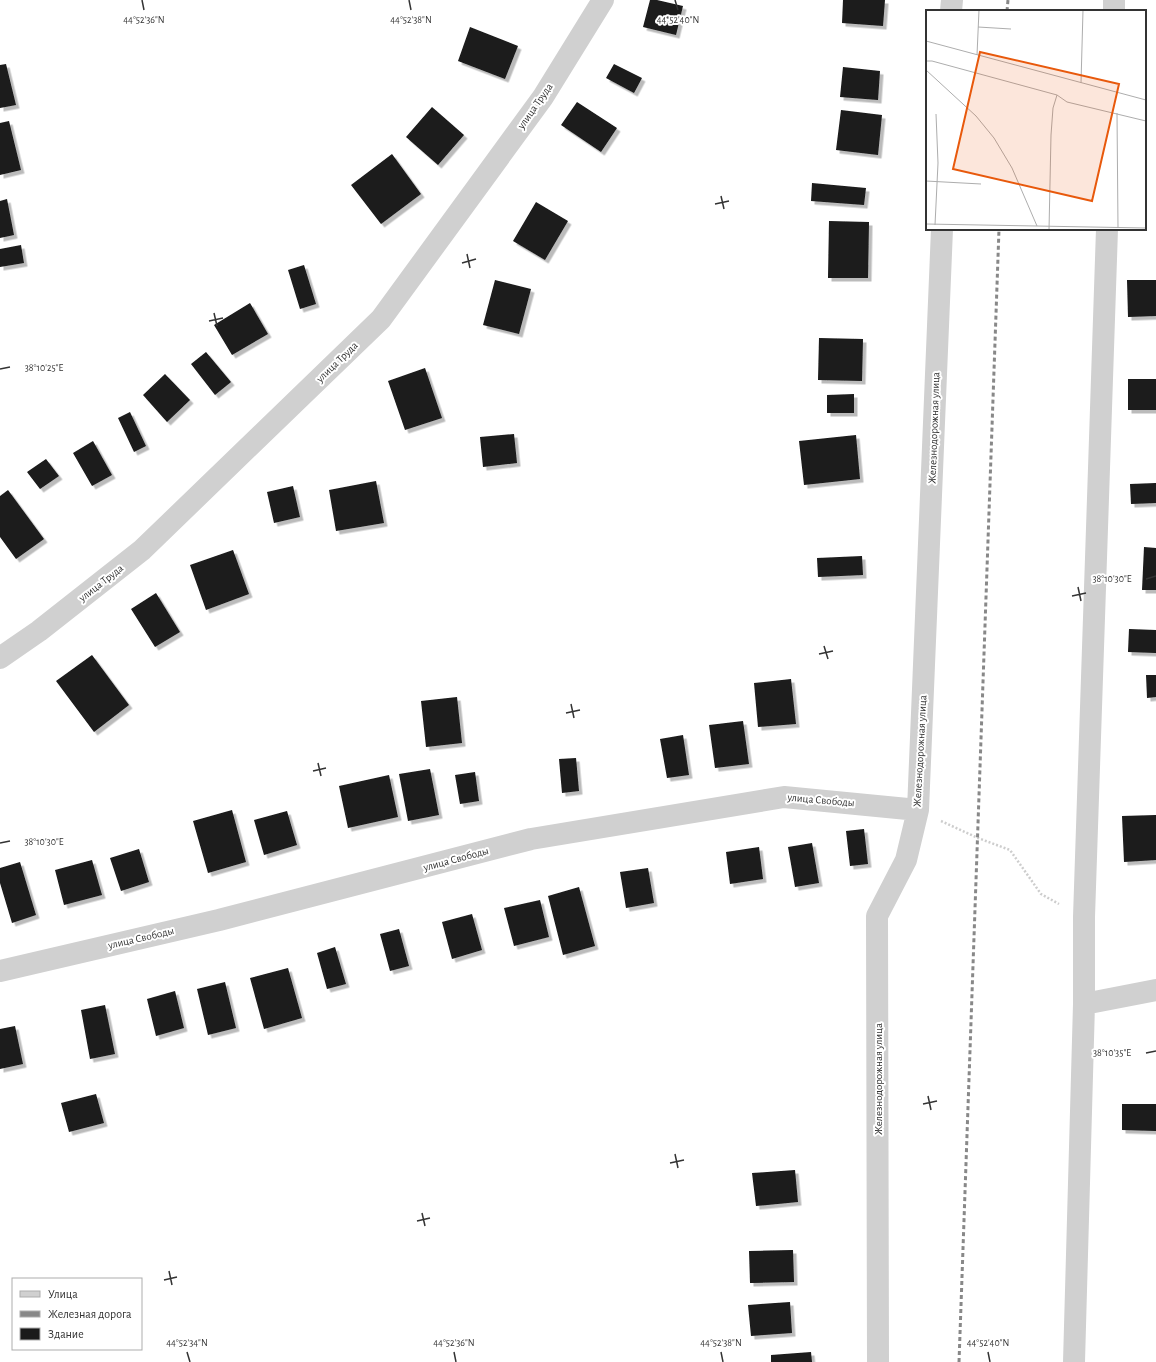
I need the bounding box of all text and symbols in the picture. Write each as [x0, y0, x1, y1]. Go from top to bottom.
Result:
inset map [926, 10, 1146, 230]
text: 44°52'36"N [123, 15, 165, 25]
text: 44°52'38"N [390, 15, 432, 25]
text: 44°52'40"N [657, 15, 699, 25]
street label: улица Труда [515, 81, 555, 132]
street label: улица Труда [313, 340, 360, 385]
text: 38°10'25"E [25, 363, 63, 373]
street label: Железнодорожная улица [927, 372, 941, 484]
street label: улица Труда [76, 562, 125, 604]
text: 38°10'30"E [1092, 574, 1132, 584]
street label: Железнодорожная улица [912, 695, 928, 807]
street label: улица Свободы [786, 791, 855, 808]
text: 38°10'30"E [24, 837, 64, 847]
street label: улица Свободы [421, 845, 490, 873]
street label: улица Свободы [106, 925, 175, 951]
street label: Железнодорожная улица [873, 1023, 884, 1135]
text: 38°10'35"E [1093, 1048, 1131, 1058]
legend [12, 1278, 142, 1350]
text: Улица [48, 1288, 78, 1300]
text: Железная дорога [48, 1308, 132, 1320]
text: Здание [48, 1328, 84, 1340]
text: 44°52'34"N [166, 1338, 208, 1348]
text: 44°52'36"N [433, 1338, 475, 1348]
text: 44°52'38"N [700, 1338, 742, 1348]
text: 44°52'40"N [967, 1338, 1009, 1348]

